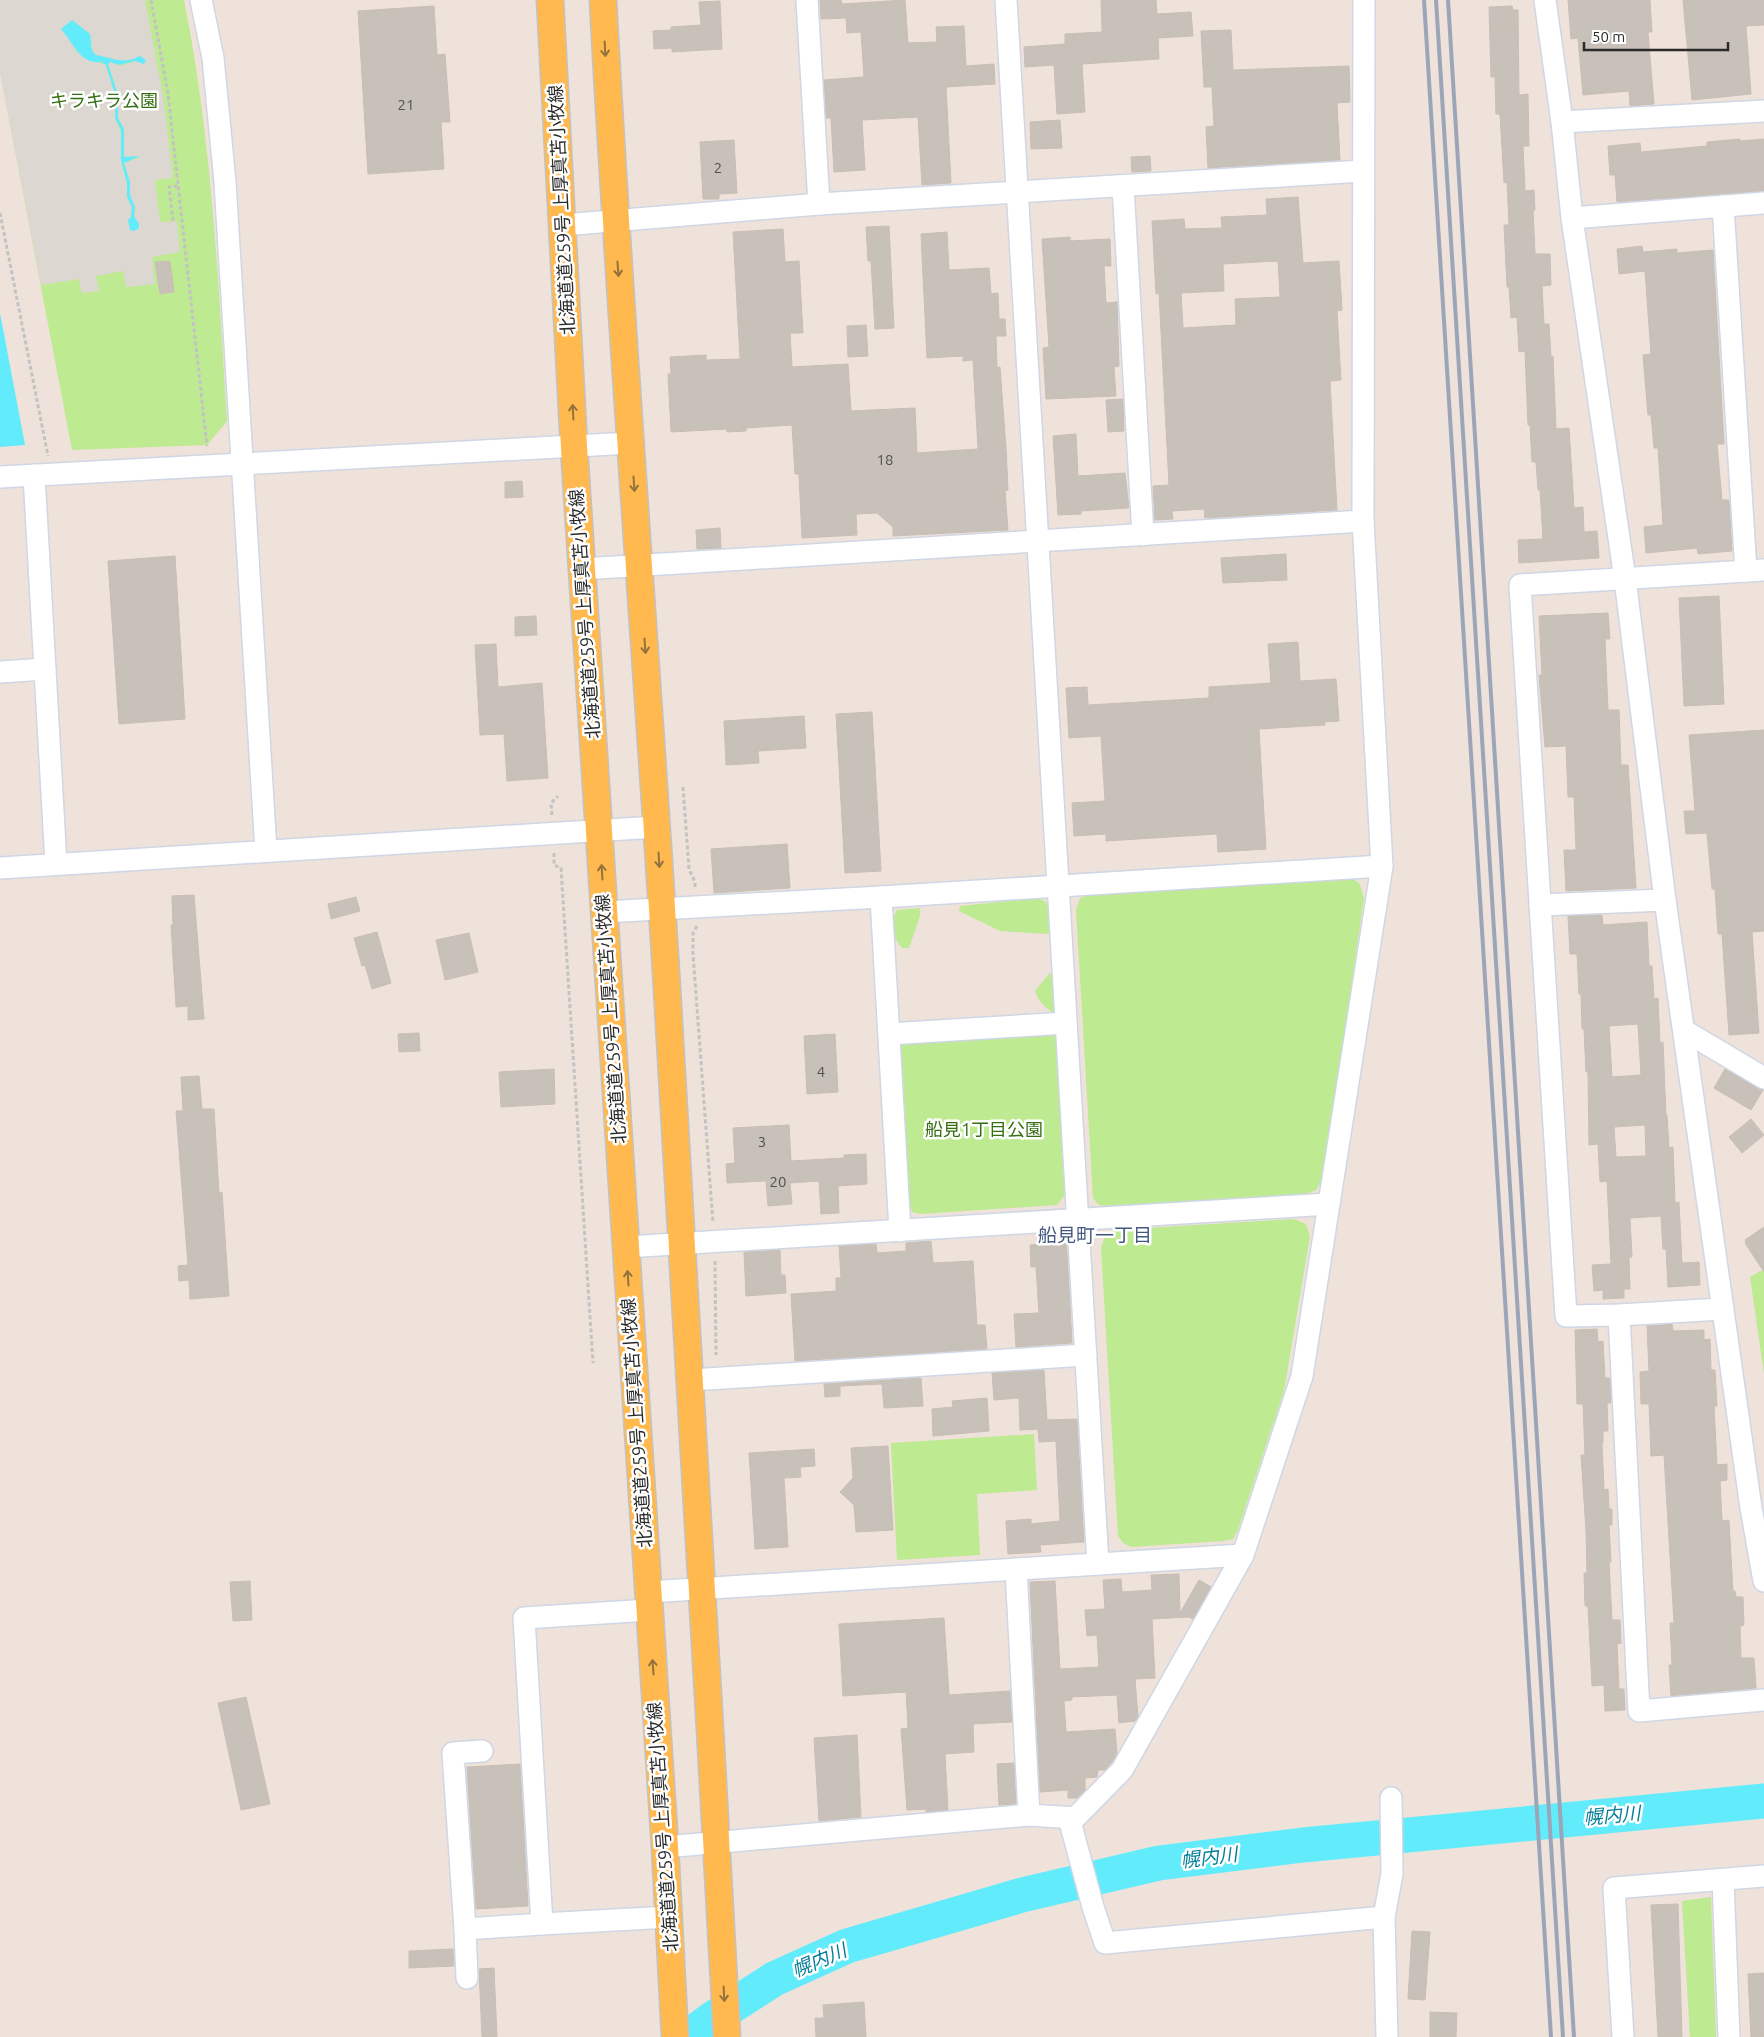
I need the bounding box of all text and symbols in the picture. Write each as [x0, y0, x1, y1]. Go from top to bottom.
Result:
scale bar [1584, 20, 1728, 52]
text: 50 m [1592, 28, 1625, 45]
one-way arrow [601, 40, 610, 56]
street label: 北海道道259号 上厚真苫小牧線 [544, 84, 578, 336]
park label: キラキラ公園 [50, 90, 158, 110]
house number: 21 [398, 96, 414, 113]
house number: 2 [714, 159, 722, 176]
one-way arrow [613, 261, 623, 277]
one-way arrow [568, 405, 577, 421]
house number: 18 [877, 451, 893, 468]
one-way arrow [630, 475, 639, 491]
street label: 北海道道259号 上厚真苫小牧線 [565, 488, 603, 740]
one-way arrow [640, 638, 649, 654]
one-way arrow [654, 852, 663, 868]
one-way arrow [597, 864, 606, 880]
street label: 北海道道259号 上厚真苫小牧線 [591, 893, 629, 1145]
house number: 4 [817, 1063, 825, 1080]
park label: 船見1丁目公園 [925, 1119, 1043, 1139]
house number: 3 [758, 1133, 766, 1150]
house number: 20 [770, 1173, 786, 1190]
district label: 船見町一丁目 [1038, 1224, 1152, 1246]
one-way arrow [623, 1270, 632, 1286]
street label: 北海道道259号 上厚真苫小牧線 [617, 1297, 655, 1549]
one-way arrow [648, 1660, 657, 1676]
street label: 北海道道259号 上厚真苫小牧線 [643, 1701, 681, 1953]
water label: 幌内川 [1583, 1801, 1643, 1828]
water label: 幌内川 [1179, 1842, 1241, 1871]
water label: 幌内川 [788, 1938, 851, 1981]
one-way arrow [720, 1986, 729, 2002]

